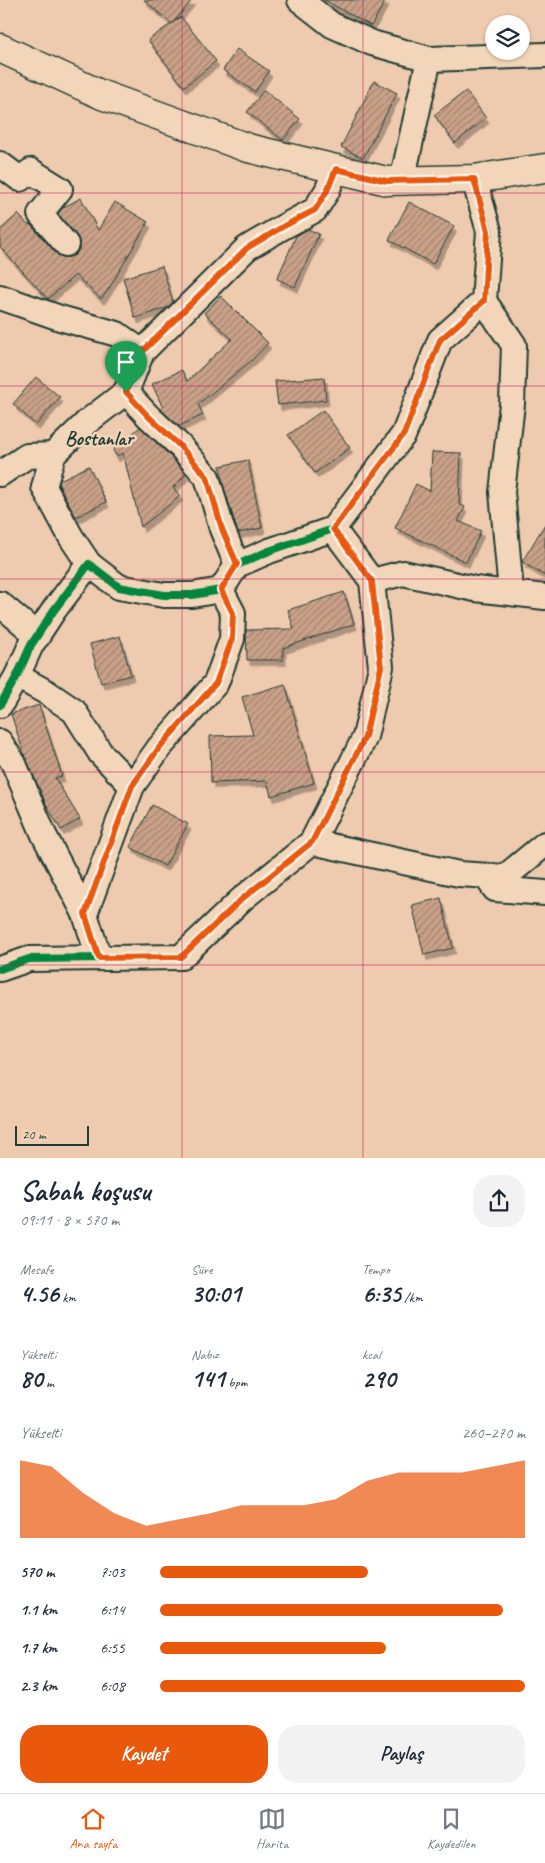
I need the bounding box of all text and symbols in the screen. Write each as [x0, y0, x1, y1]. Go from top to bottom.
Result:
map controls [485, 15, 530, 60]
button: layers [485, 15, 530, 60]
pin [105, 341, 147, 392]
icon: arrive [112, 348, 140, 376]
district label: Bostanlar [65, 426, 136, 451]
scale bar [15, 1123, 89, 1146]
text: 20 m [22, 1126, 46, 1143]
text: Sabah koşusu [20, 1173, 150, 1208]
button: share [473, 1175, 525, 1227]
text: 09:11 · 8 × 570 m [20, 1210, 119, 1230]
text: Mesafe [20, 1261, 54, 1278]
text: Süre [191, 1261, 213, 1278]
text: Tempo [362, 1261, 390, 1278]
text: 4.56 [20, 1278, 59, 1310]
text: 30:01 [191, 1278, 241, 1310]
text: 6:35 [362, 1278, 401, 1310]
text: km [59, 1289, 76, 1306]
text: /km [401, 1289, 423, 1306]
text: Yükselti [20, 1346, 56, 1363]
text: Nabız [191, 1346, 219, 1363]
text: kcal [362, 1346, 381, 1363]
text: 80 [20, 1363, 43, 1395]
text: 141 [191, 1363, 225, 1395]
text: 290 [362, 1363, 395, 1395]
text: m [43, 1374, 54, 1391]
text: bpm [225, 1374, 247, 1391]
text: Yükselti [20, 1423, 61, 1443]
text: 260–270 m [462, 1423, 525, 1443]
text: 570 m [20, 1562, 54, 1582]
text: 7:03 [100, 1562, 125, 1582]
text: 1.1 km [20, 1600, 57, 1620]
text: 6:14 [100, 1600, 125, 1620]
text: 1.7 km [20, 1638, 57, 1658]
text: 6:55 [100, 1638, 125, 1658]
text: 2.3 km [20, 1676, 57, 1696]
text: 6:08 [100, 1676, 125, 1696]
button: Kaydet [20, 1725, 268, 1783]
button: Paylaş [278, 1725, 525, 1783]
tab: Ana sayfa [69, 1805, 117, 1852]
tab: Harita [256, 1805, 288, 1852]
tab: Kaydedilen [427, 1805, 476, 1852]

